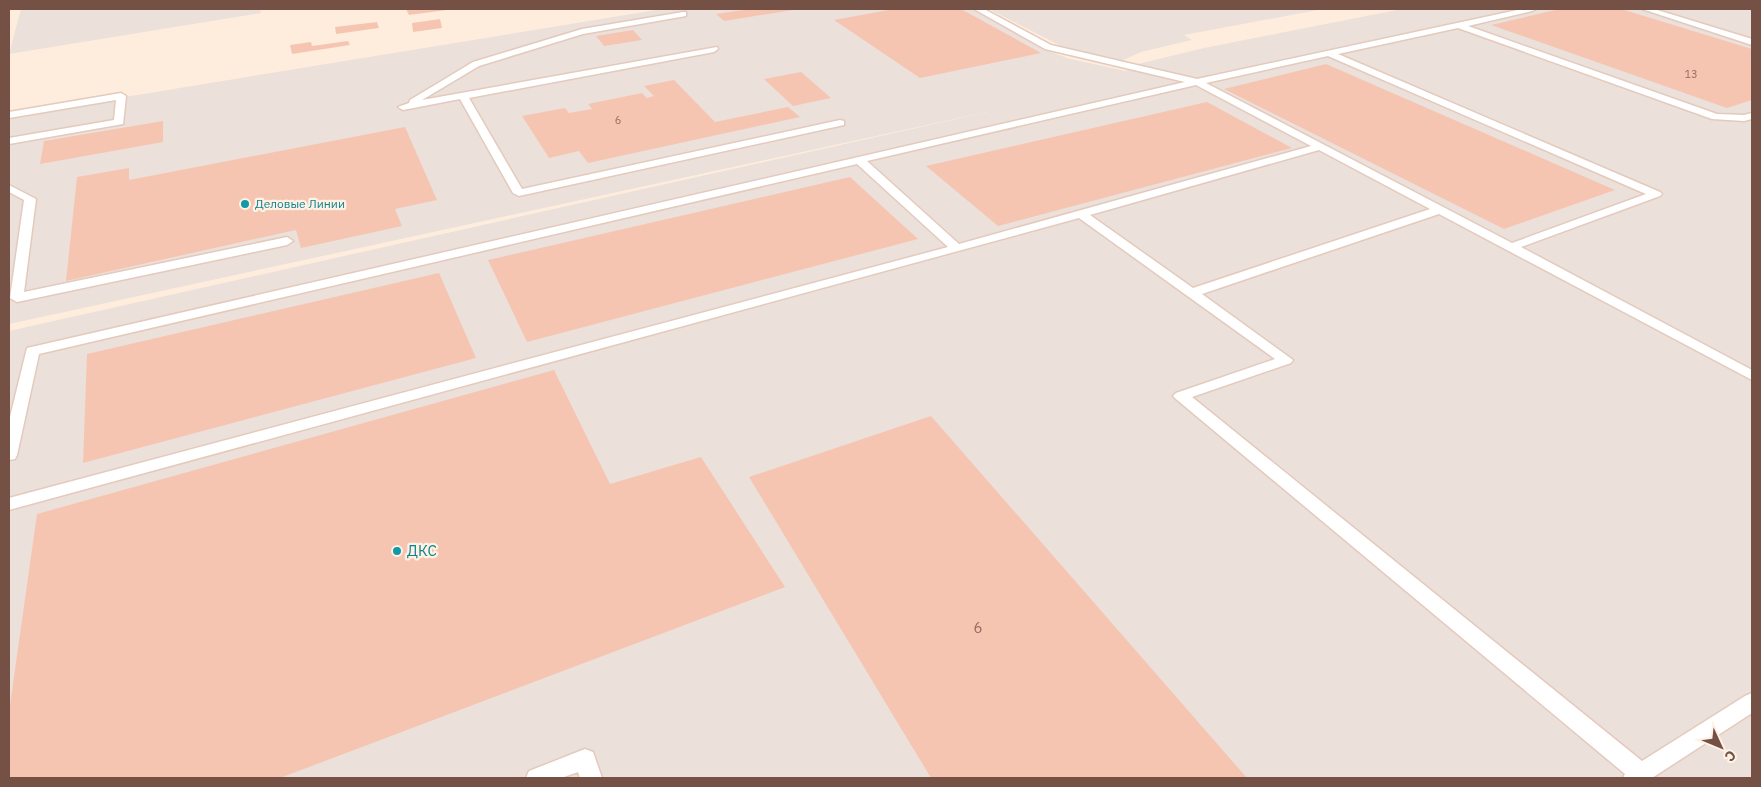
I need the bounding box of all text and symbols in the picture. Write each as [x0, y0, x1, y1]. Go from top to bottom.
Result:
house number: 13 [1684, 67, 1698, 81]
house number: 6 [615, 113, 621, 127]
place label: Деловые Линии [255, 196, 345, 211]
marker: Деловые Линии [239, 198, 251, 210]
place label: ДКС [407, 541, 437, 560]
marker: ДКС [391, 545, 403, 557]
house number: 6 [973, 618, 983, 637]
north arrow [1696, 722, 1746, 772]
text: С [1721, 746, 1740, 766]

